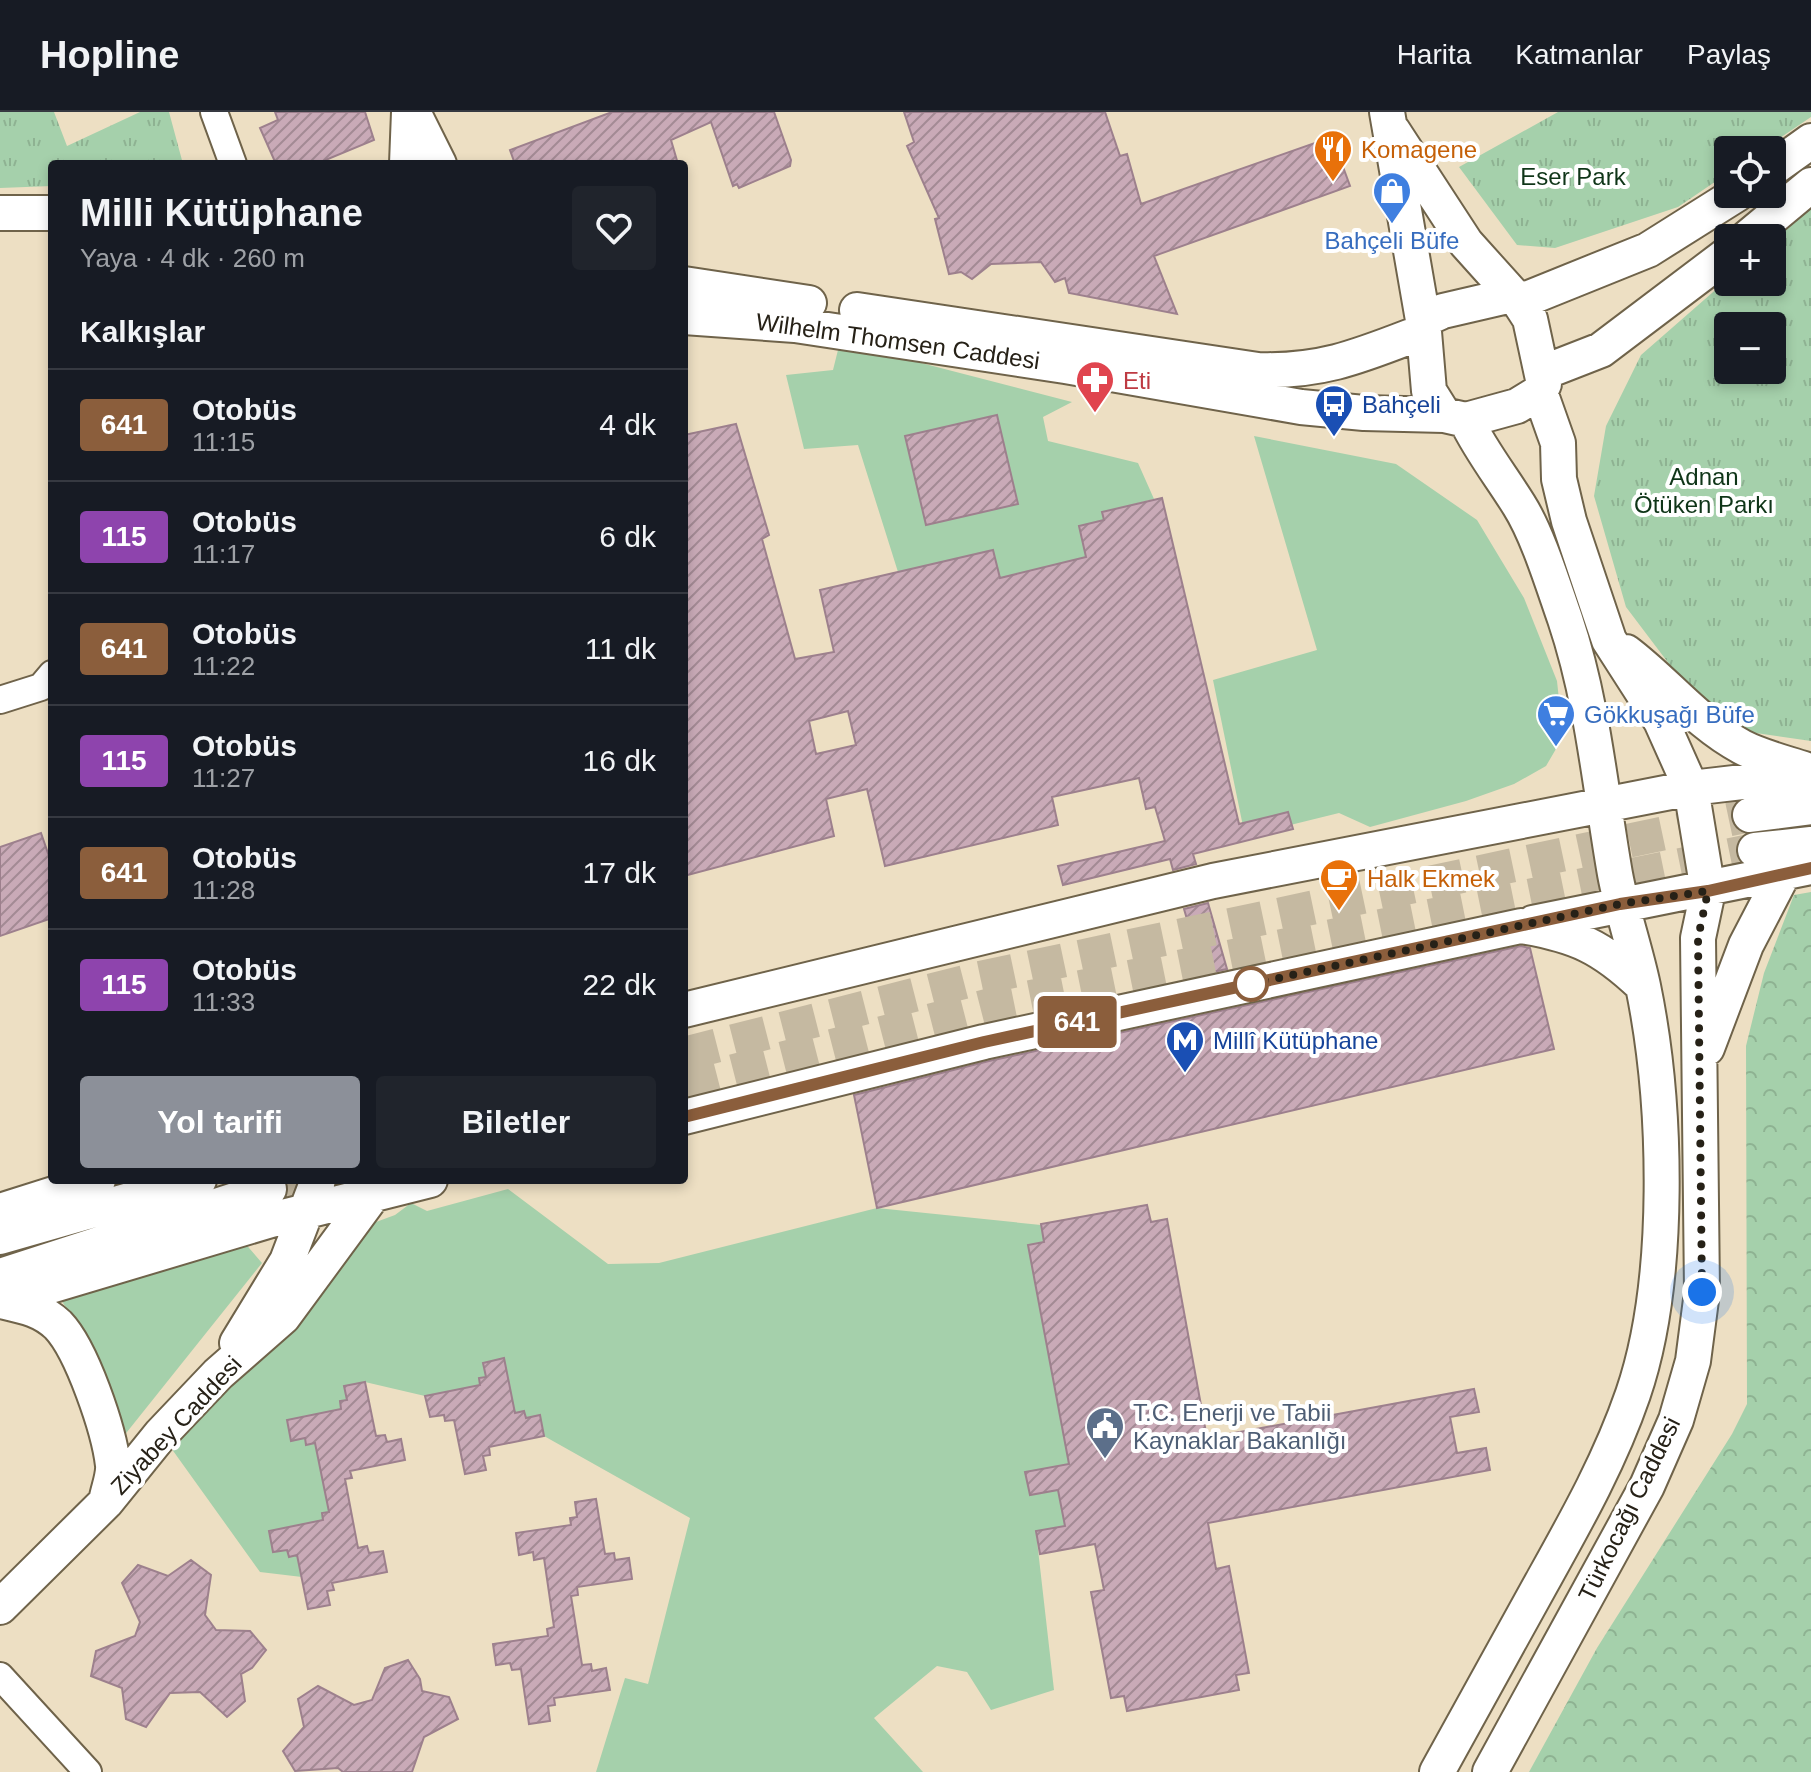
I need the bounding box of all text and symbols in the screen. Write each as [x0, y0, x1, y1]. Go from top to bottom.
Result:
text: Hopline [40, 34, 179, 76]
text: Harita [1397, 39, 1471, 70]
text: Katmanlar [1515, 39, 1643, 70]
text: Paylaş [1687, 39, 1771, 70]
restaurant icon: Komagene [1312, 128, 1354, 183]
place label: Komagene [1361, 136, 1477, 163]
map controls [1714, 136, 1786, 384]
button: locate [1714, 136, 1786, 208]
park label: Eser Park [1520, 163, 1627, 190]
shop icon: Bahçeli Büfe [1371, 170, 1413, 225]
button: heart [572, 186, 656, 270]
text: Milli Kütüphane [80, 192, 363, 234]
button: + [1714, 224, 1786, 296]
place label: Bahçeli Büfe [1325, 227, 1459, 254]
text: Yaya · 4 dk · 260 m [80, 243, 305, 273]
street label: Wilhelm Thomsen Caddesi [754, 308, 1042, 374]
button: − [1714, 312, 1786, 384]
text: Kalkışlar [80, 315, 205, 348]
pharmacy icon: Eti [1074, 359, 1116, 414]
place label: Eti [1123, 367, 1151, 394]
bus stop icon: Bahçeli [1313, 383, 1355, 438]
place label: Bahçeli [1362, 391, 1441, 418]
text: Otobüs [192, 393, 297, 426]
text: 4 dk [599, 408, 656, 441]
text: 641 [101, 409, 147, 440]
text: 11:15 [192, 427, 255, 457]
park label: Adnan Ötüken Parkı [1634, 463, 1774, 518]
text: Otobüs [192, 505, 297, 538]
text: 6 dk [599, 520, 656, 553]
text: 115 [101, 521, 147, 552]
text: 11:17 [192, 539, 255, 569]
text: Otobüs [192, 617, 297, 650]
text: 11 dk [585, 632, 656, 665]
text: 641 [101, 633, 147, 664]
text: 11:22 [192, 651, 255, 681]
supermarket icon: Gökkuşağı Büfe [1535, 693, 1577, 748]
place label: Gökkuşağı Büfe [1584, 701, 1755, 728]
text: Otobüs [192, 729, 297, 762]
text: 16 dk [583, 744, 656, 777]
text: 115 [101, 745, 147, 776]
text: 11:27 [192, 763, 255, 793]
text: Otobüs [192, 841, 297, 874]
text: 17 dk [583, 856, 656, 889]
text: 641 [101, 857, 147, 888]
cafe icon: Halk Ekmek [1318, 857, 1360, 912]
place label: Halk Ekmek [1367, 865, 1496, 892]
text: 11:28 [192, 875, 255, 905]
text: Otobüs [192, 953, 297, 986]
unlabelled marker [1234, 967, 1268, 1001]
text: 22 dk [583, 968, 656, 1001]
text: 115 [101, 969, 147, 1000]
text: 11:33 [192, 987, 255, 1017]
line badge: 641 [1031, 996, 1123, 1048]
text: 641 [1054, 1006, 1100, 1037]
metro station icon: Millî Kütüphane [1164, 1019, 1206, 1074]
place label: Millî Kütüphane [1213, 1027, 1378, 1054]
button: Yol tarifi [80, 1076, 360, 1168]
button: Biletler [376, 1076, 656, 1168]
your location [1682, 1272, 1722, 1312]
street label: Ziyabey Caddesi [105, 1350, 247, 1500]
place label: T.C. Enerji ve Tabii Kaynaklar Bakanlığı [1133, 1399, 1346, 1454]
public building icon: T.C. Enerji ve Tabii Kaynaklar Bakanlığı [1084, 1405, 1126, 1460]
street label: Türkocağı Caddesi [1573, 1413, 1685, 1605]

